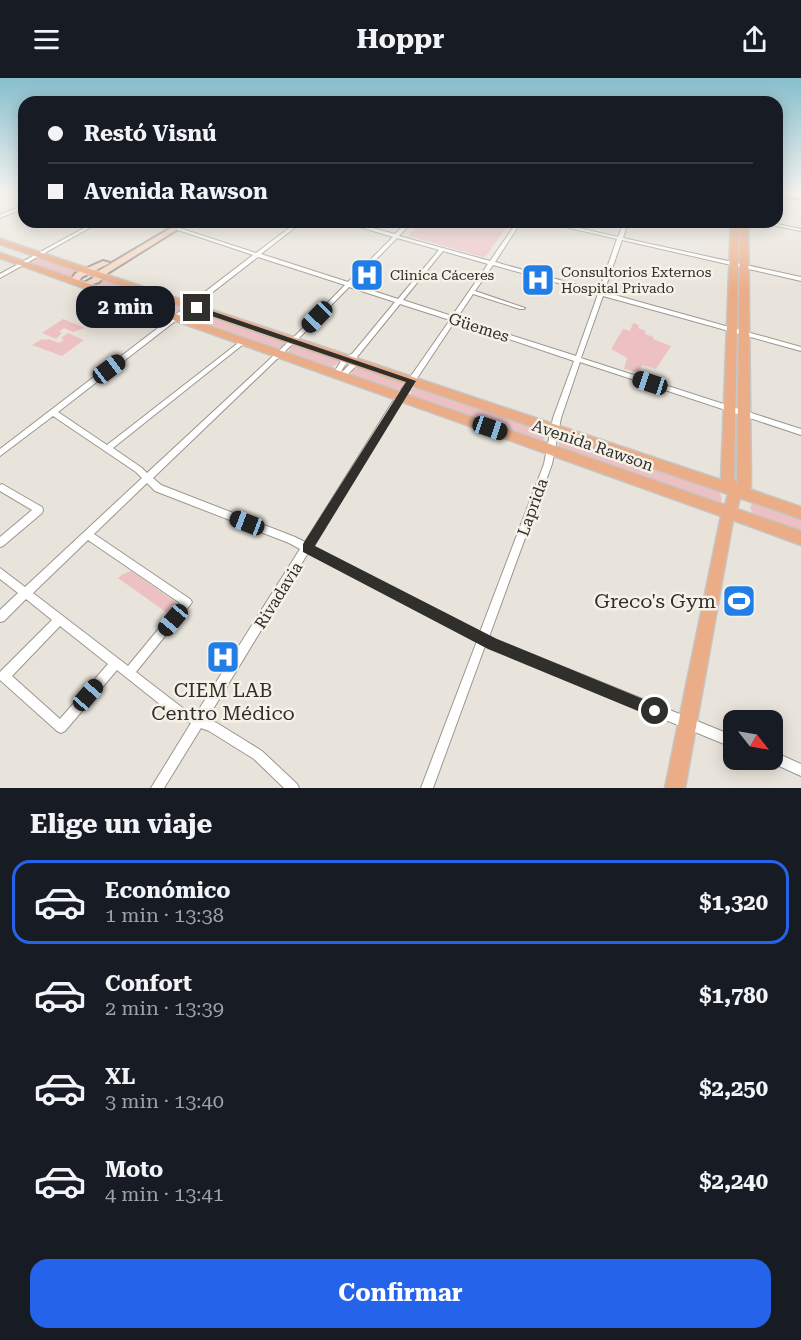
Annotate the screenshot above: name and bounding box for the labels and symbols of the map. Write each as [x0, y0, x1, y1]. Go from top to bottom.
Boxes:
hospital icon: Clinica Cáceres [349, 257, 385, 293]
hospital icon: Consultorios Externos Hospital Privado [520, 262, 556, 298]
place label: Consultorios Externos Hospital Privado [561, 264, 712, 296]
place label: Clinica Cáceres [390, 267, 495, 283]
callout: 2 min [77, 287, 176, 329]
route end [183, 294, 210, 321]
car [298, 298, 336, 336]
street label: Güemes [446, 309, 512, 346]
car [89, 351, 129, 387]
car [630, 369, 670, 397]
car [470, 414, 510, 442]
street label: Avenida Rawson [530, 416, 656, 475]
street label: Laprida [513, 476, 552, 539]
car [227, 508, 267, 538]
street label: Rivadavia [250, 558, 307, 632]
sports icon: Greco's Gym [721, 583, 757, 619]
place label: Greco's Gym [594, 589, 716, 613]
car [155, 600, 191, 640]
hospital icon: CIEM LAB Centro Médico [205, 639, 241, 675]
car [69, 676, 107, 714]
place label: CIEM LAB Centro Médico [151, 678, 295, 725]
route start [641, 697, 668, 724]
north arrow [723, 710, 783, 770]

